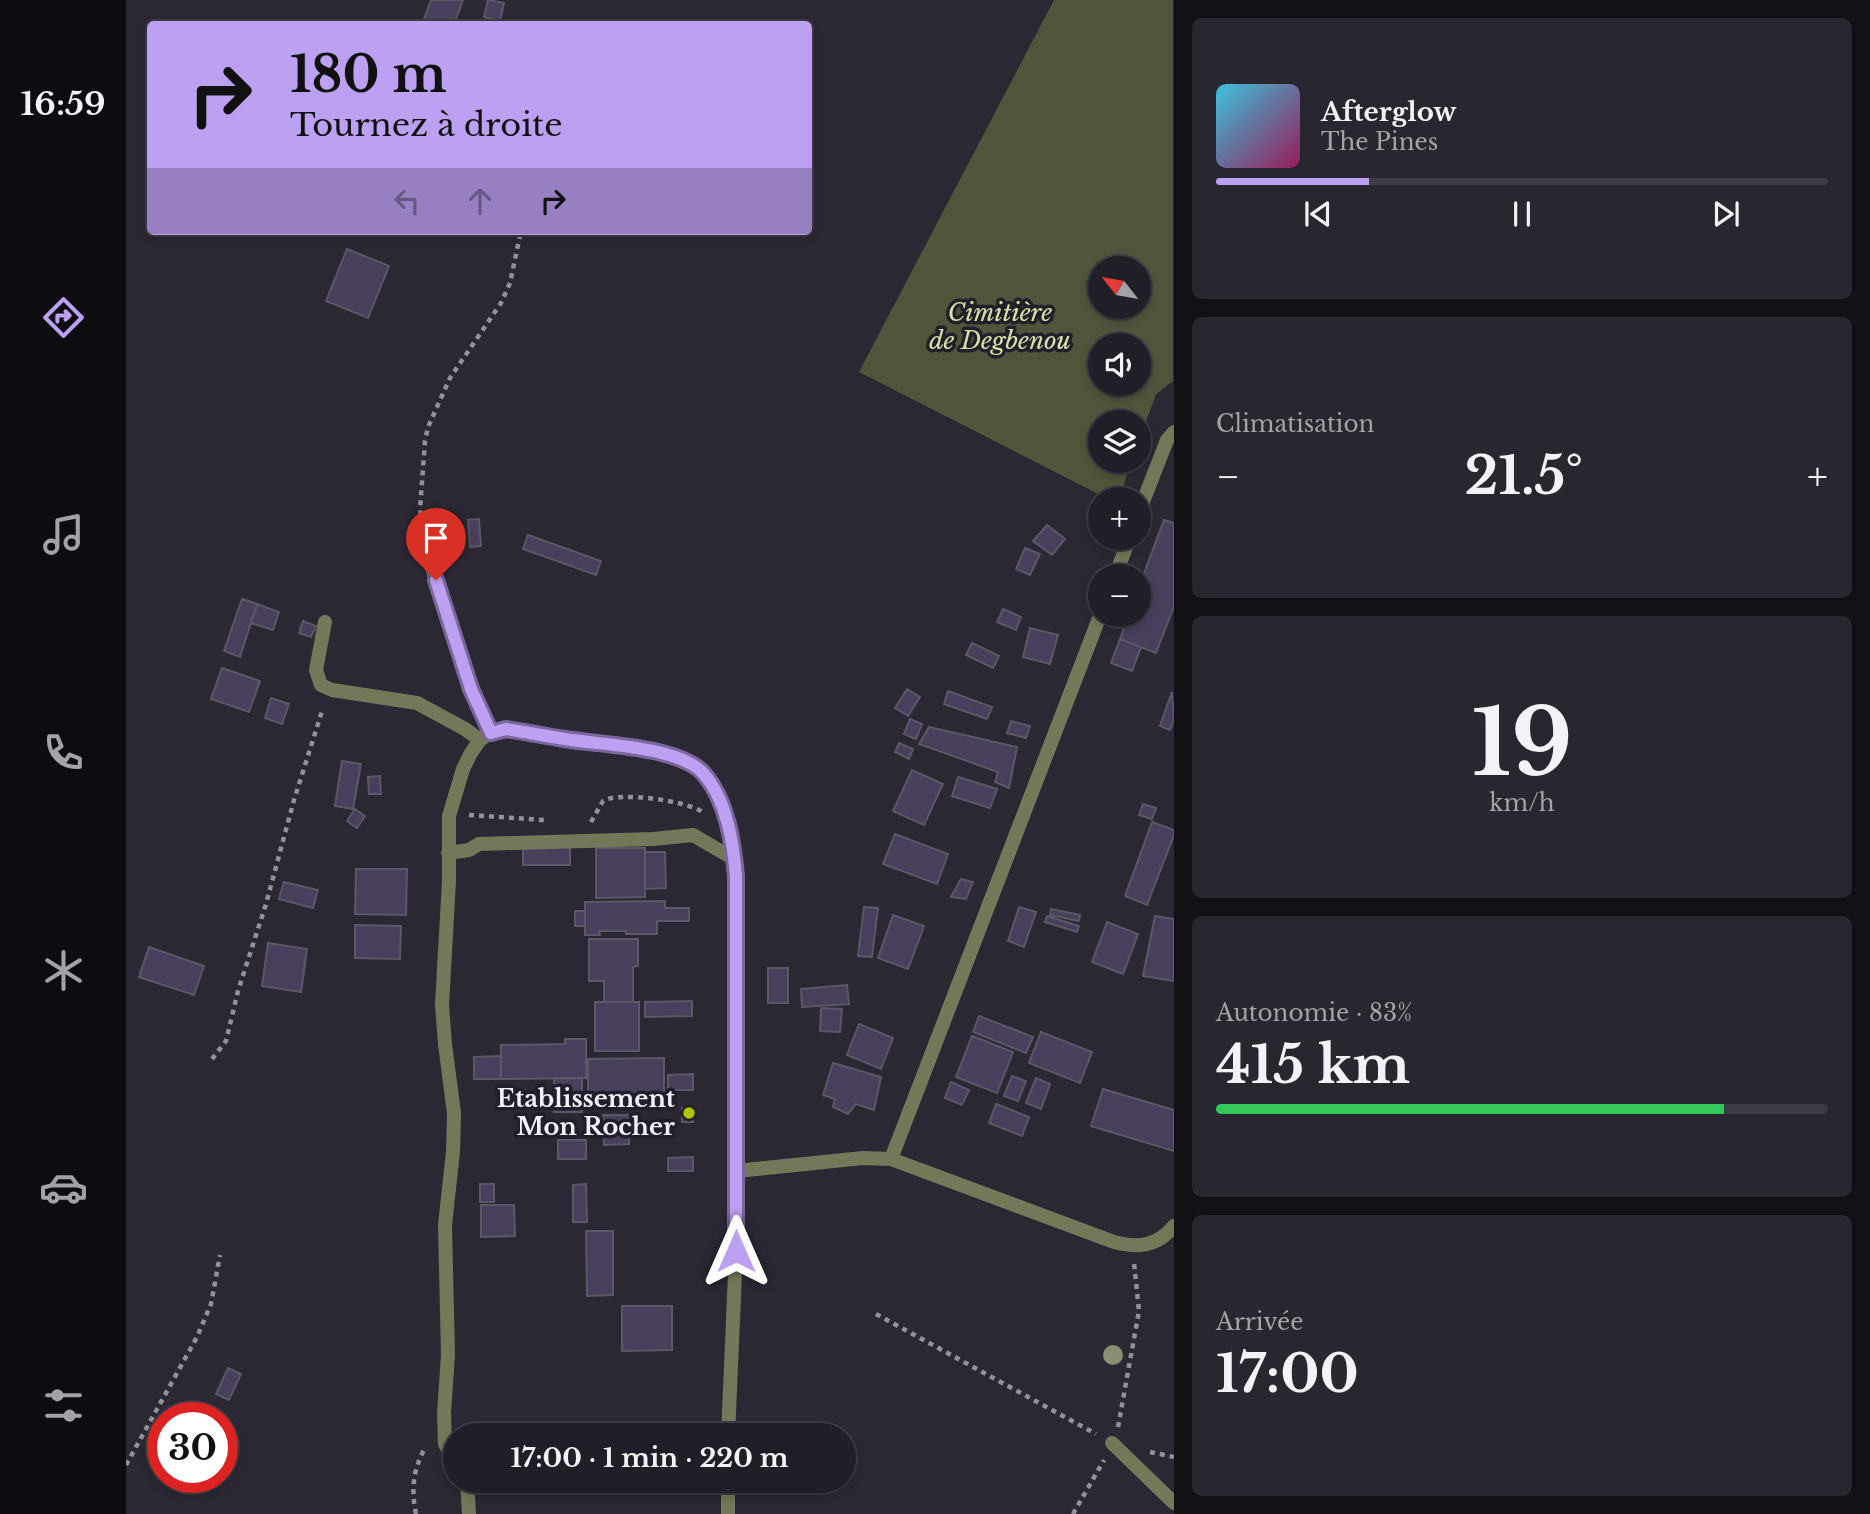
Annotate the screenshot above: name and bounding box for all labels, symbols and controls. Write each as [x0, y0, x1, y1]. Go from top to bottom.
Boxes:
text: 180 m [290, 44, 447, 105]
icon: right [175, 49, 266, 140]
text: 16:59 [20, 84, 106, 124]
text: Afterglow [1321, 96, 1457, 128]
text: Tournez à droite [290, 105, 563, 145]
text: The Pines [1321, 128, 1438, 156]
icon: left [388, 182, 426, 220]
icon: ahead [461, 182, 499, 220]
icon: right [534, 182, 572, 220]
icon: previous [1299, 195, 1337, 233]
icon: pause [1503, 195, 1541, 233]
icon: next [1707, 195, 1745, 233]
north arrow [1088, 256, 1152, 318]
map controls [1088, 256, 1151, 627]
icon: directions [39, 293, 88, 342]
park label: Cimitière de Degbenou [929, 298, 1071, 355]
button: sound [1088, 333, 1151, 396]
button: layers [1088, 410, 1151, 473]
text: Climatisation [1216, 410, 1374, 438]
text: 21.5° [1464, 444, 1583, 508]
text: − [1216, 453, 1240, 500]
text: + [1807, 453, 1828, 500]
button: + [1088, 487, 1151, 550]
pin [406, 508, 466, 580]
icon: music [39, 510, 88, 559]
icon: arrive [417, 519, 455, 557]
button: − [1088, 564, 1151, 627]
text: 19 [1471, 687, 1573, 800]
icon: phone [39, 728, 88, 777]
text: km/h [1489, 789, 1555, 817]
icon: climate [39, 946, 88, 995]
text: Autonomie · 83% [1216, 999, 1413, 1027]
text: 415 km [1216, 1033, 1410, 1097]
place label: Etablissement Mon Rocher [497, 1084, 676, 1141]
marker: Etablissement Mon Rocher [681, 1105, 697, 1121]
icon: car [39, 1163, 88, 1212]
position arrow [699, 1214, 773, 1288]
text: Arrivée [1216, 1308, 1303, 1336]
text: 17:00 [1216, 1342, 1359, 1406]
icon: filters [39, 1381, 88, 1430]
speed limit sign: 30 [147, 1402, 238, 1493]
text: 17:00 · 1 min · 220 m [510, 1442, 789, 1474]

